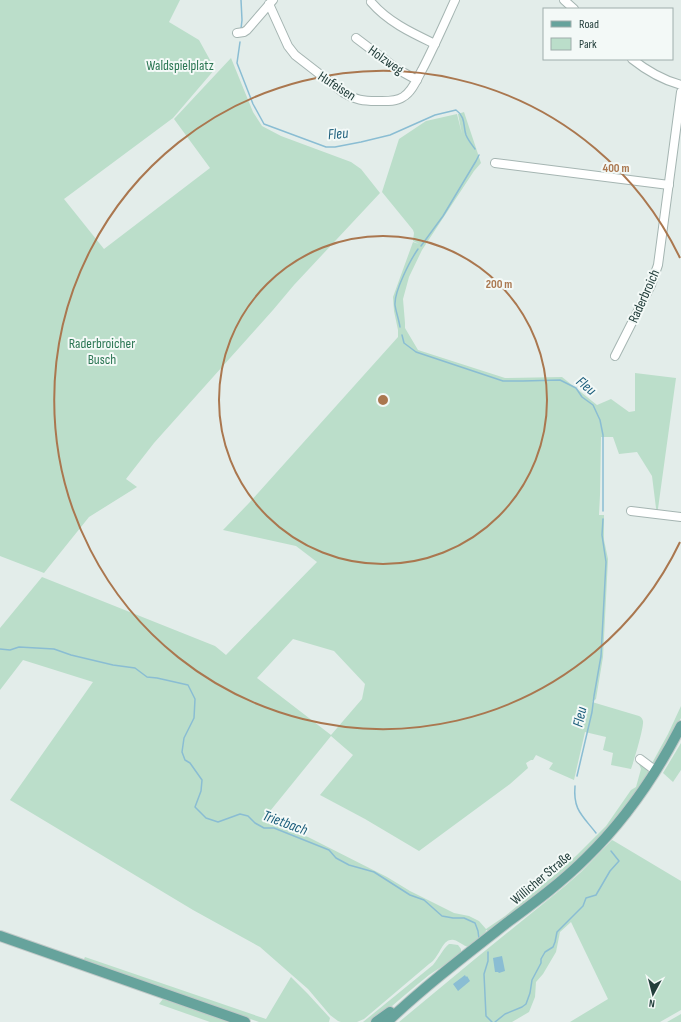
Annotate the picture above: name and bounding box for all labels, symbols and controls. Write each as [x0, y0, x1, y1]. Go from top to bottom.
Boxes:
legend [543, 8, 673, 60]
text: Road [579, 17, 599, 32]
text: Park [579, 37, 597, 52]
street label: Holzweg [365, 42, 407, 79]
park label: Waldspielplatz [146, 57, 214, 74]
street label: Hufeisen [315, 68, 359, 104]
water label: Fleu [327, 124, 350, 144]
text: 400 m [603, 161, 629, 176]
street label: Raderbroich [625, 267, 663, 325]
text: 200 m [486, 277, 512, 292]
park label: Raderbroicher Busch [69, 335, 135, 368]
water label: Fleu [572, 372, 601, 400]
centre of rings [376, 393, 390, 407]
water label: Fleu [569, 704, 592, 729]
water label: Trietbach [260, 806, 310, 840]
street label: Willicher Straße [507, 848, 575, 908]
north arrow [633, 974, 673, 1014]
text: N [648, 997, 656, 1010]

